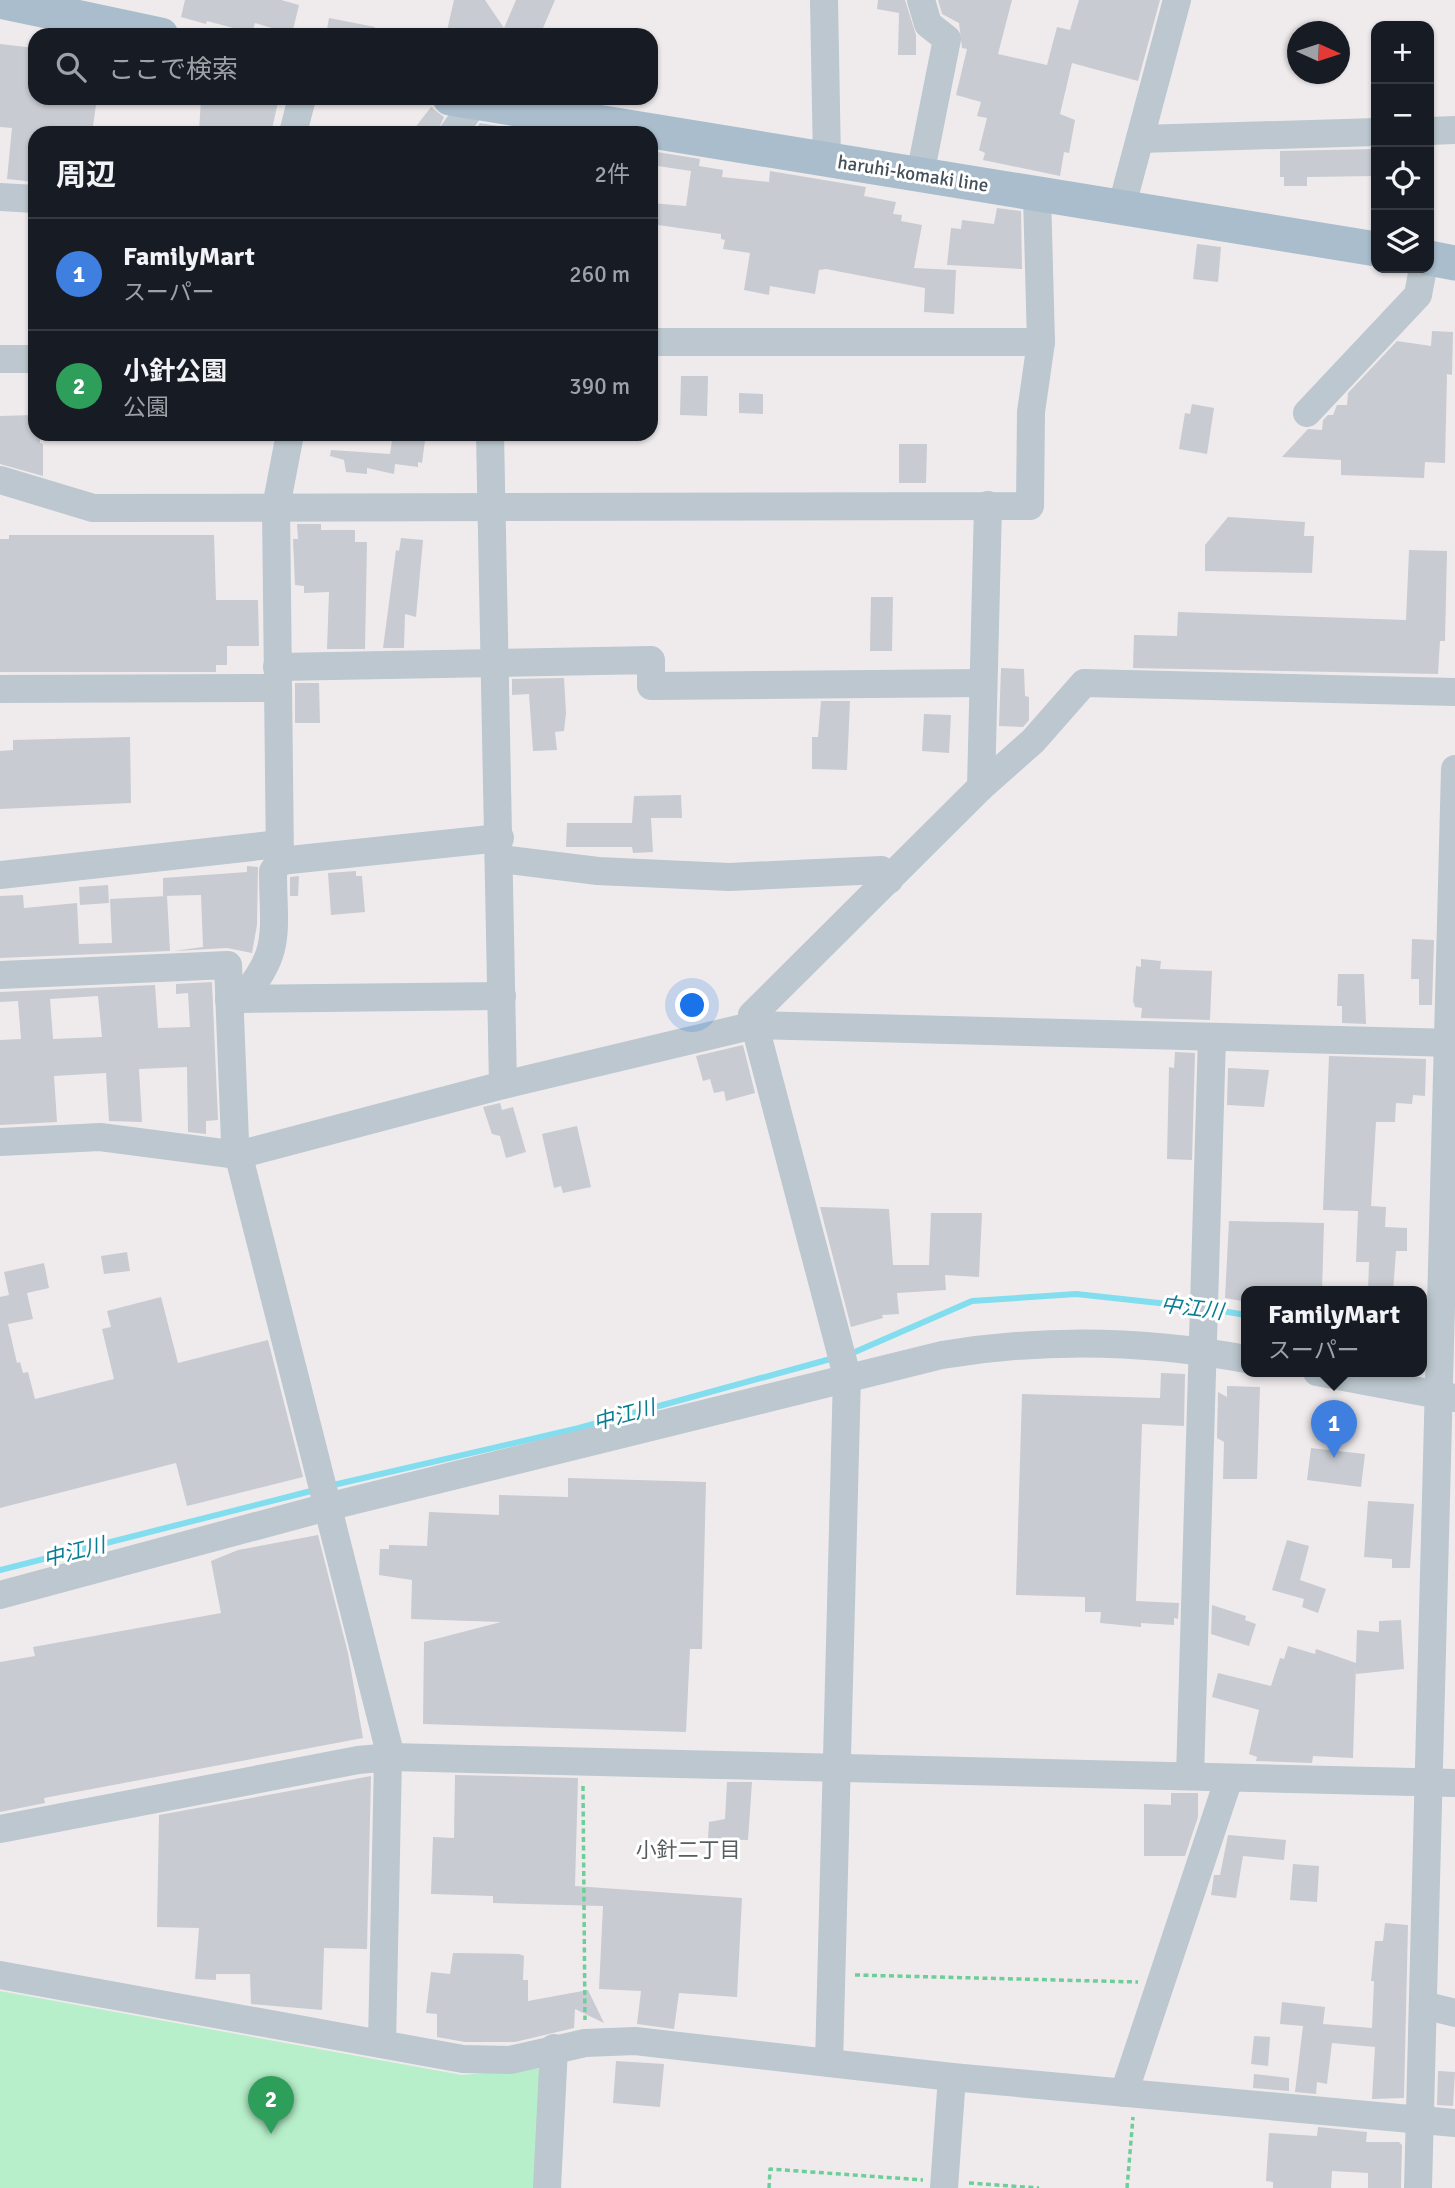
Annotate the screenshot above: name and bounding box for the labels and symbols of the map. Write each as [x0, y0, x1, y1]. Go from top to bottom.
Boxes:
north arrow [1287, 21, 1350, 84]
street label: haruhi-komaki line [836, 150, 990, 198]
your location [675, 988, 709, 1022]
water label: 中江川 [1159, 1291, 1227, 1325]
water label: 中江川 [590, 1394, 660, 1436]
pin: 1 [1311, 1400, 1357, 1458]
water label: 中江川 [40, 1531, 110, 1572]
district label: 小針二丁目 [636, 1837, 741, 1863]
pin: 2 [248, 2076, 294, 2134]

